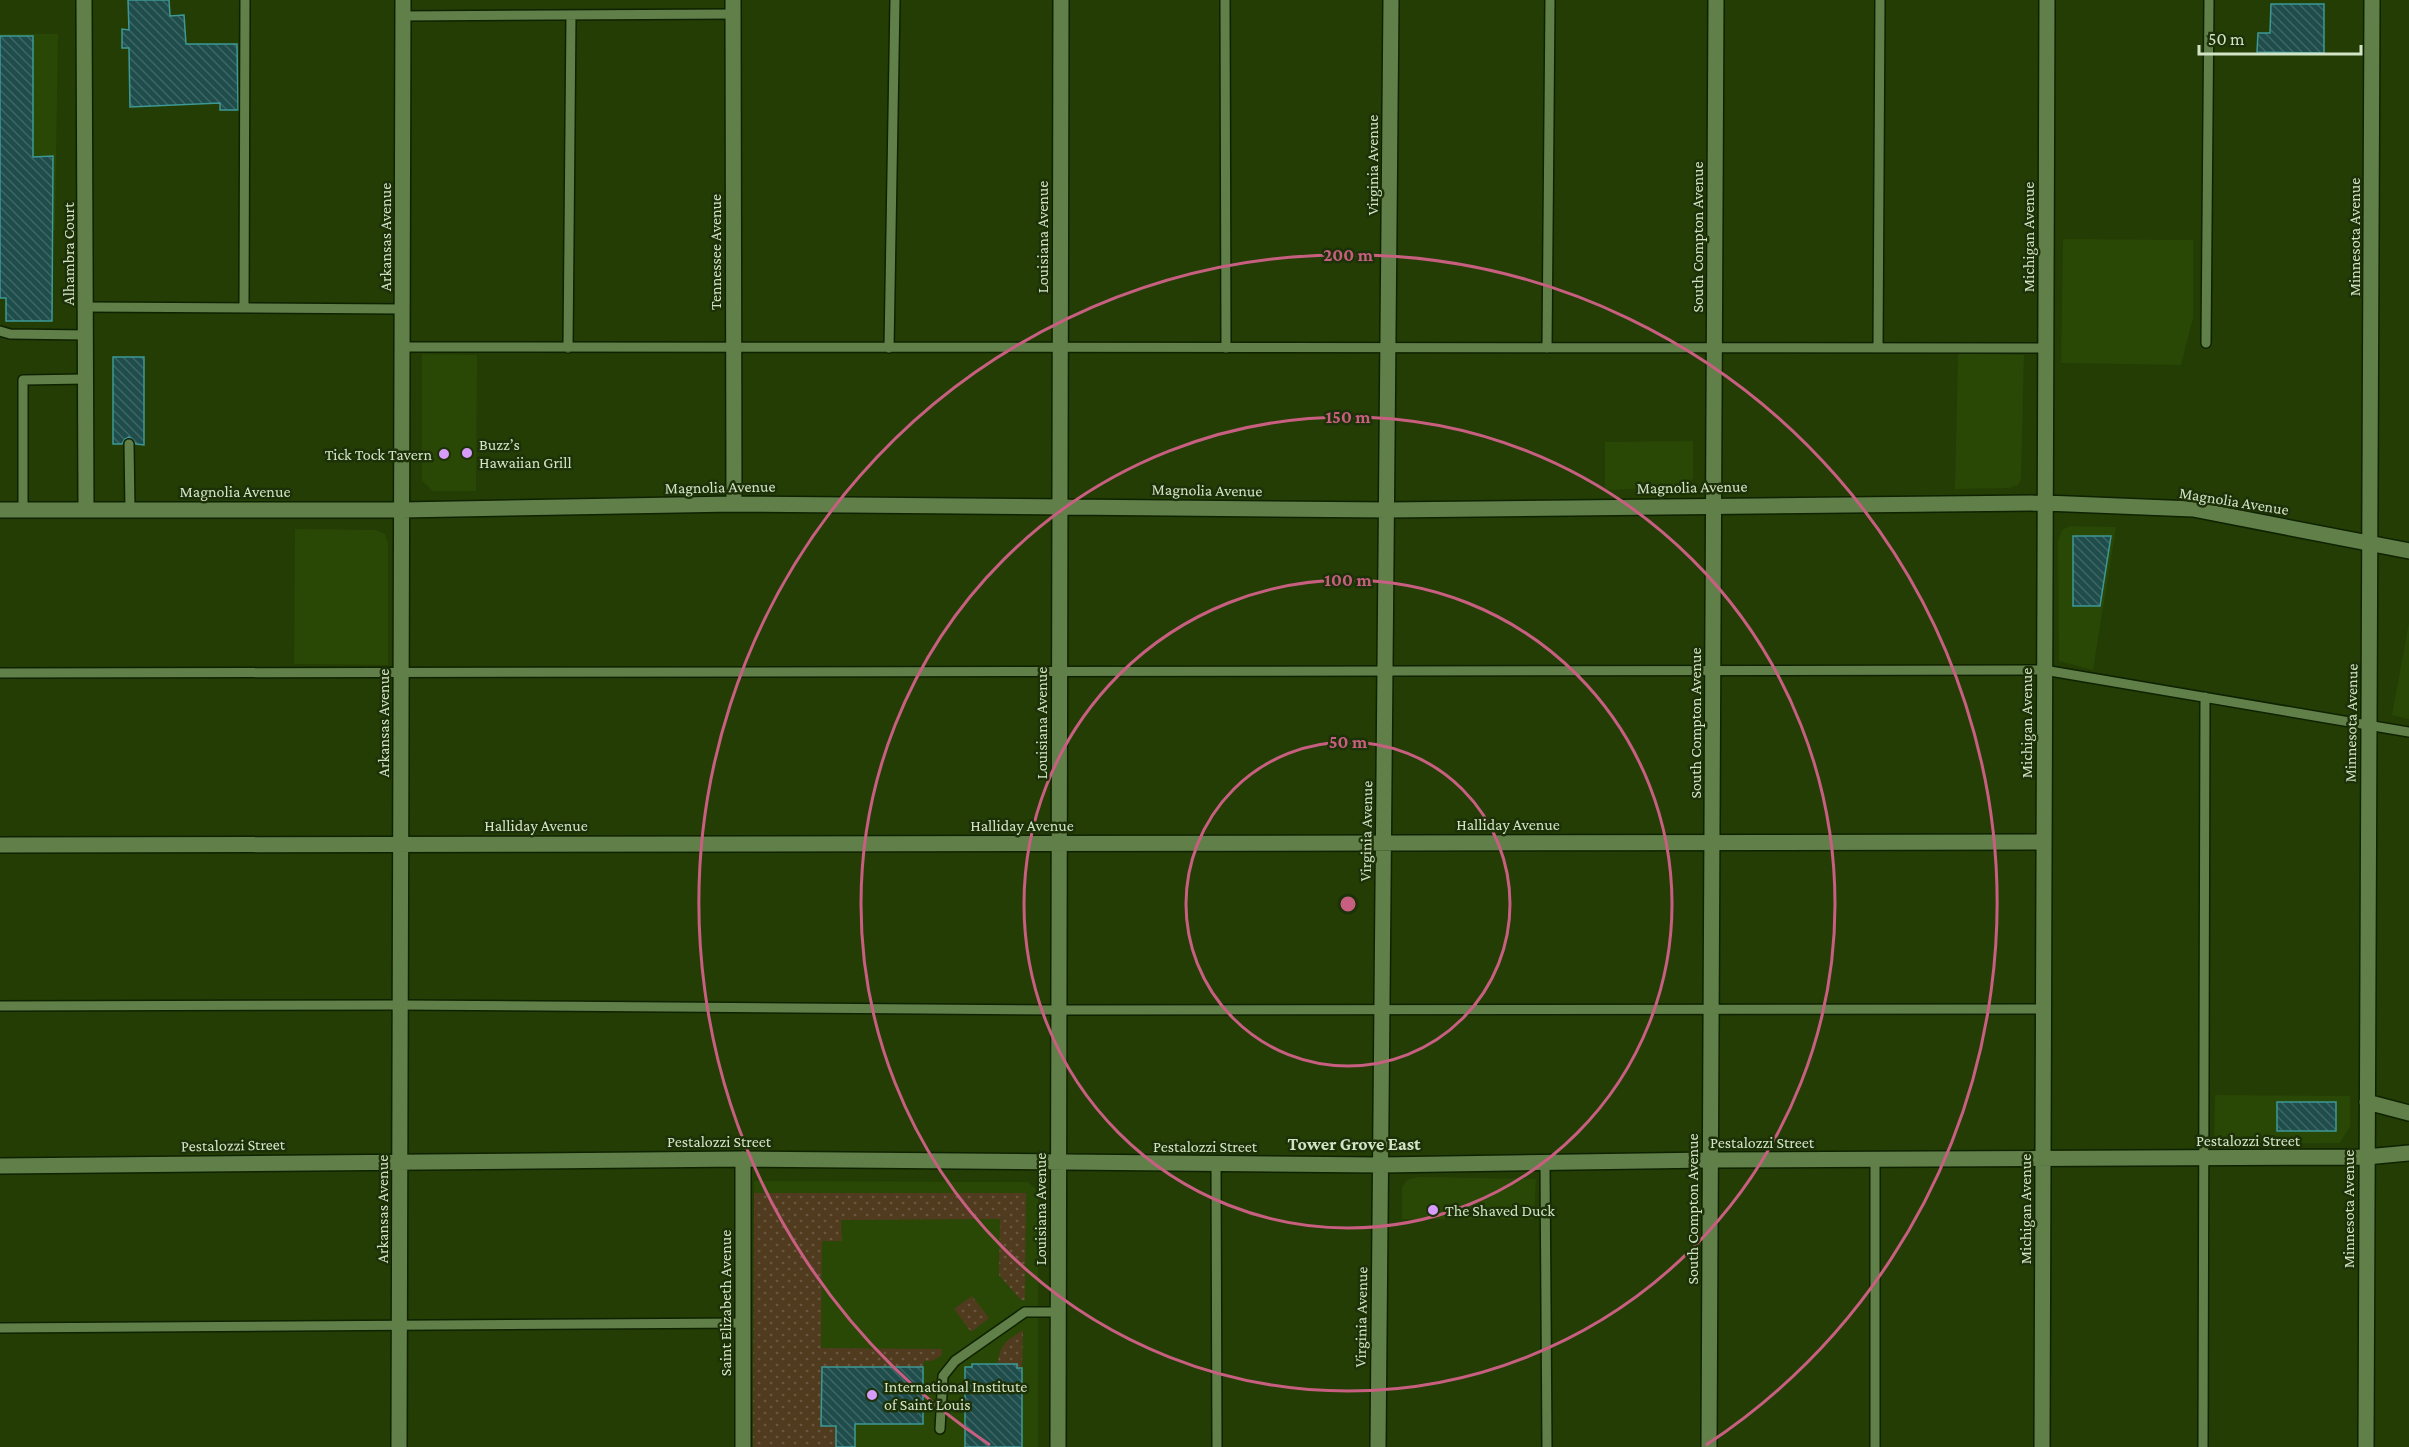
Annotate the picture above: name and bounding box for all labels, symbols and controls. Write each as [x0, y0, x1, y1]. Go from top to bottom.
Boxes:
scale bar [2199, 18, 2361, 56]
text: 50 m [2208, 29, 2245, 49]
street label: Virginia Avenue [1364, 115, 1382, 215]
street label: South Compton Avenue [1689, 161, 1707, 313]
street label: Minnesota Avenue [2346, 178, 2363, 296]
street label: Louisiana Avenue [1034, 181, 1051, 293]
street label: Michigan Avenue [2020, 182, 2038, 292]
street label: Arkansas Avenue [377, 183, 394, 291]
street label: Tennessee Avenue [707, 194, 724, 310]
street label: Alhambra Court [60, 202, 77, 305]
text: 200 m [1323, 245, 1374, 265]
text: 150 m [1325, 407, 1371, 427]
place label: Buzz’s Hawaiian Grill [479, 436, 572, 471]
place label: Tick Tock Tavern [325, 446, 432, 463]
marker: Buzz’s Hawaiian Grill [460, 446, 474, 460]
marker: Tick Tock Tavern [437, 447, 451, 461]
street label: Magnolia Avenue [664, 478, 776, 497]
street label: Magnolia Avenue [1636, 478, 1748, 497]
street label: Magnolia Avenue [1151, 481, 1263, 500]
street label: Magnolia Avenue [180, 483, 290, 501]
street label: Magnolia Avenue [2178, 484, 2290, 519]
text: 100 m [1324, 570, 1372, 590]
street label: South Compton Avenue [1687, 647, 1705, 799]
street label: Minnesota Avenue [2341, 664, 2361, 782]
street label: Louisiana Avenue [1033, 667, 1050, 779]
street label: Michigan Avenue [2018, 668, 2036, 778]
street label: Arkansas Avenue [375, 669, 392, 777]
text: 50 m [1329, 732, 1368, 752]
street label: Virginia Avenue [1357, 781, 1376, 882]
street label: Halliday Avenue [1456, 816, 1560, 834]
street label: Halliday Avenue [484, 817, 588, 835]
street label: Halliday Avenue [970, 817, 1074, 835]
centre of rings [1338, 894, 1358, 914]
street label: Pestalozzi Street [2196, 1132, 2301, 1149]
street label: Pestalozzi Street [667, 1133, 772, 1150]
street label: South Compton Avenue [1684, 1133, 1702, 1285]
district label: Tower Grove East [1287, 1134, 1421, 1154]
street label: Pestalozzi Street [1710, 1134, 1815, 1151]
street label: Pestalozzi Street [181, 1136, 286, 1154]
street label: Pestalozzi Street [1153, 1138, 1258, 1155]
street label: Minnesota Avenue [2340, 1150, 2357, 1268]
street label: Louisiana Avenue [1032, 1153, 1049, 1265]
street label: Michigan Avenue [2017, 1154, 2035, 1264]
street label: Arkansas Avenue [374, 1155, 391, 1263]
place label: The Shaved Duck [1445, 1202, 1555, 1219]
marker: The Shaved Duck [1426, 1203, 1440, 1217]
street label: Saint Elizabeth Avenue [717, 1230, 734, 1376]
street label: Virginia Avenue [1352, 1267, 1371, 1368]
place label: International Institute of Saint Louis [884, 1378, 1027, 1413]
marker: International Institute of Saint Louis [865, 1388, 879, 1402]

